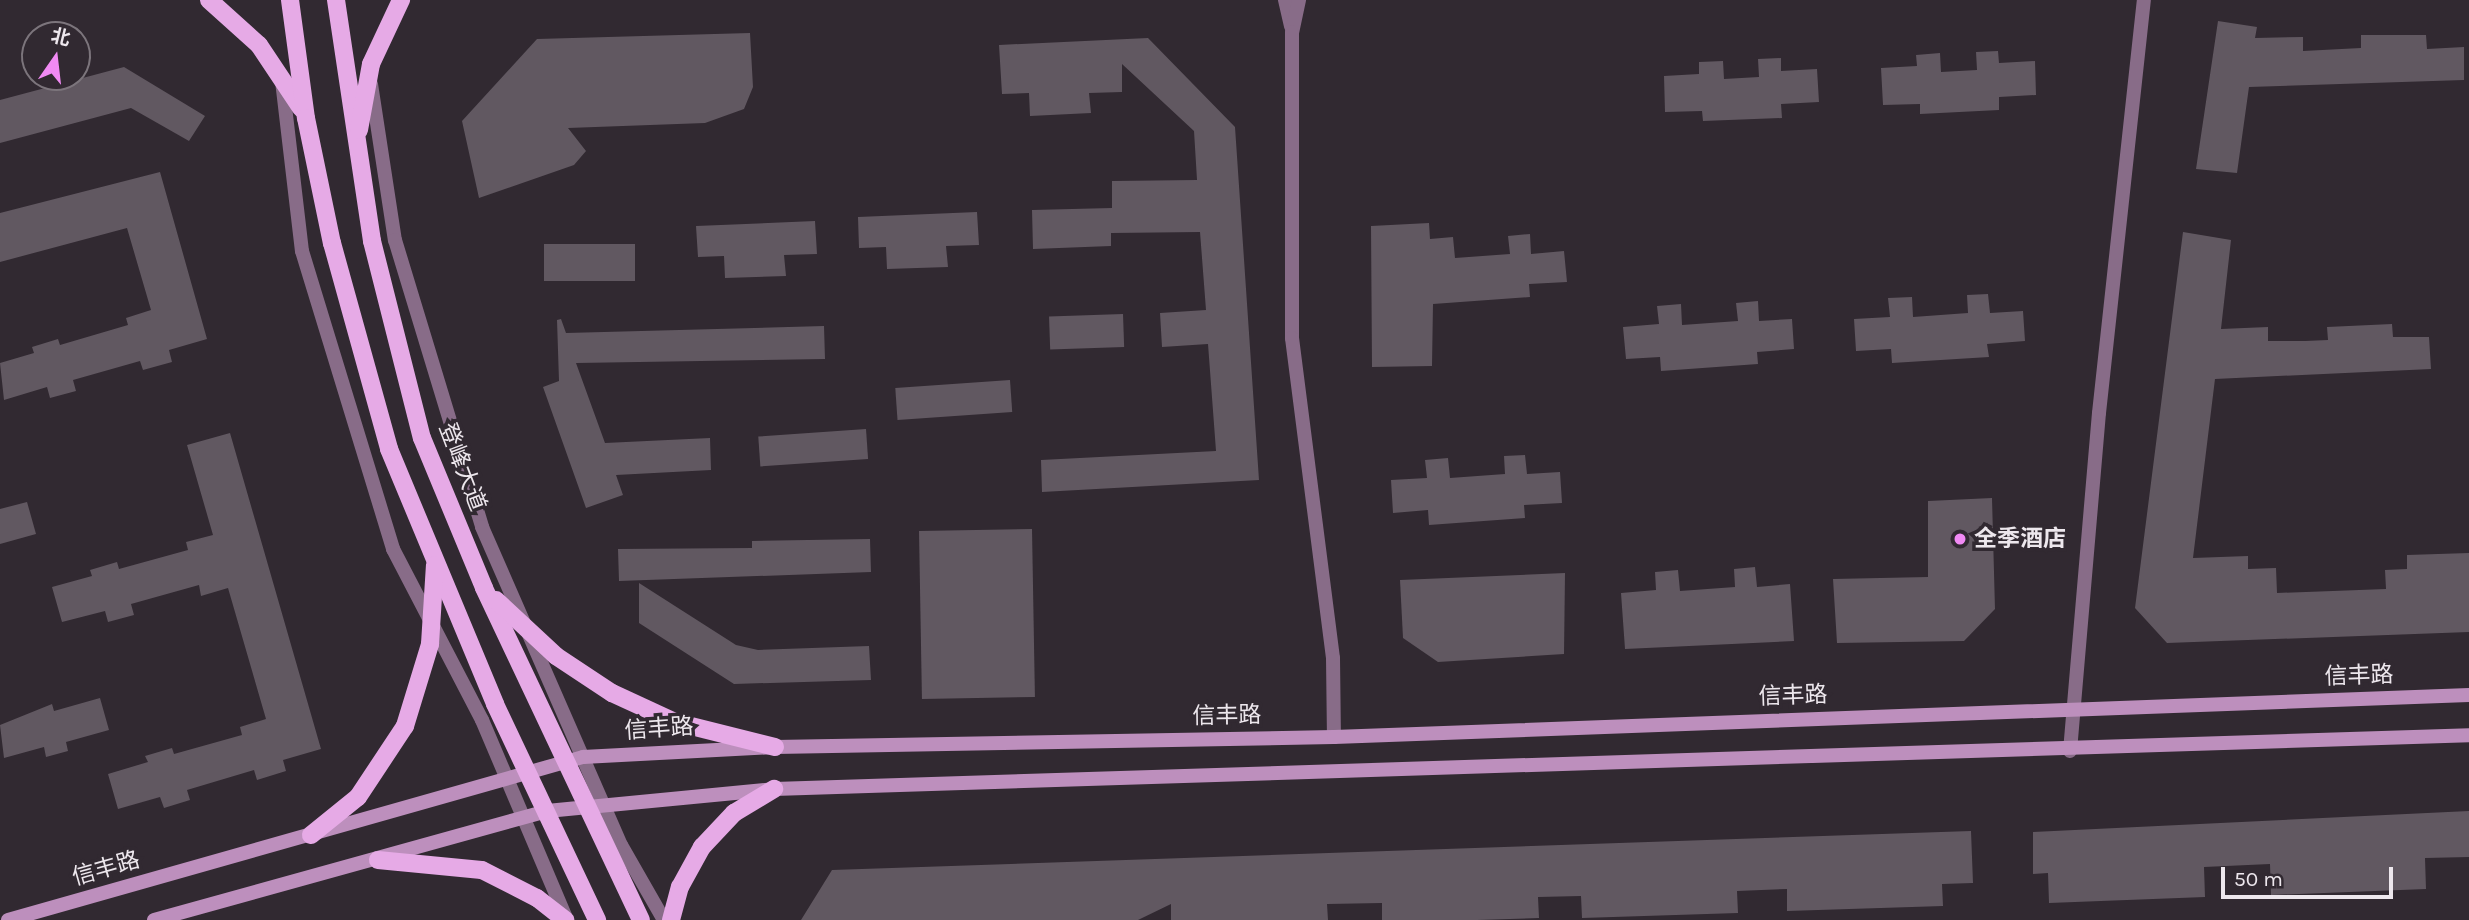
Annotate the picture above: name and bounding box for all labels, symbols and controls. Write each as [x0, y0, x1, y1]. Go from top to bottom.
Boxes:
north arrow [21, 21, 91, 91]
text: 北 [49, 25, 72, 51]
street label: 登峰大道 [433, 419, 491, 515]
place label: 全季酒店 [1974, 525, 2066, 553]
marker: 全季酒店 [1952, 531, 1968, 547]
street label: 信丰路 [2324, 661, 2394, 691]
street label: 信丰路 [1758, 681, 1828, 711]
street label: 信丰路 [1192, 702, 1262, 730]
street label: 信丰路 [624, 713, 694, 745]
street label: 信丰路 [69, 846, 143, 892]
scale bar [2224, 853, 2396, 897]
text: 50 m [2234, 867, 2283, 891]

